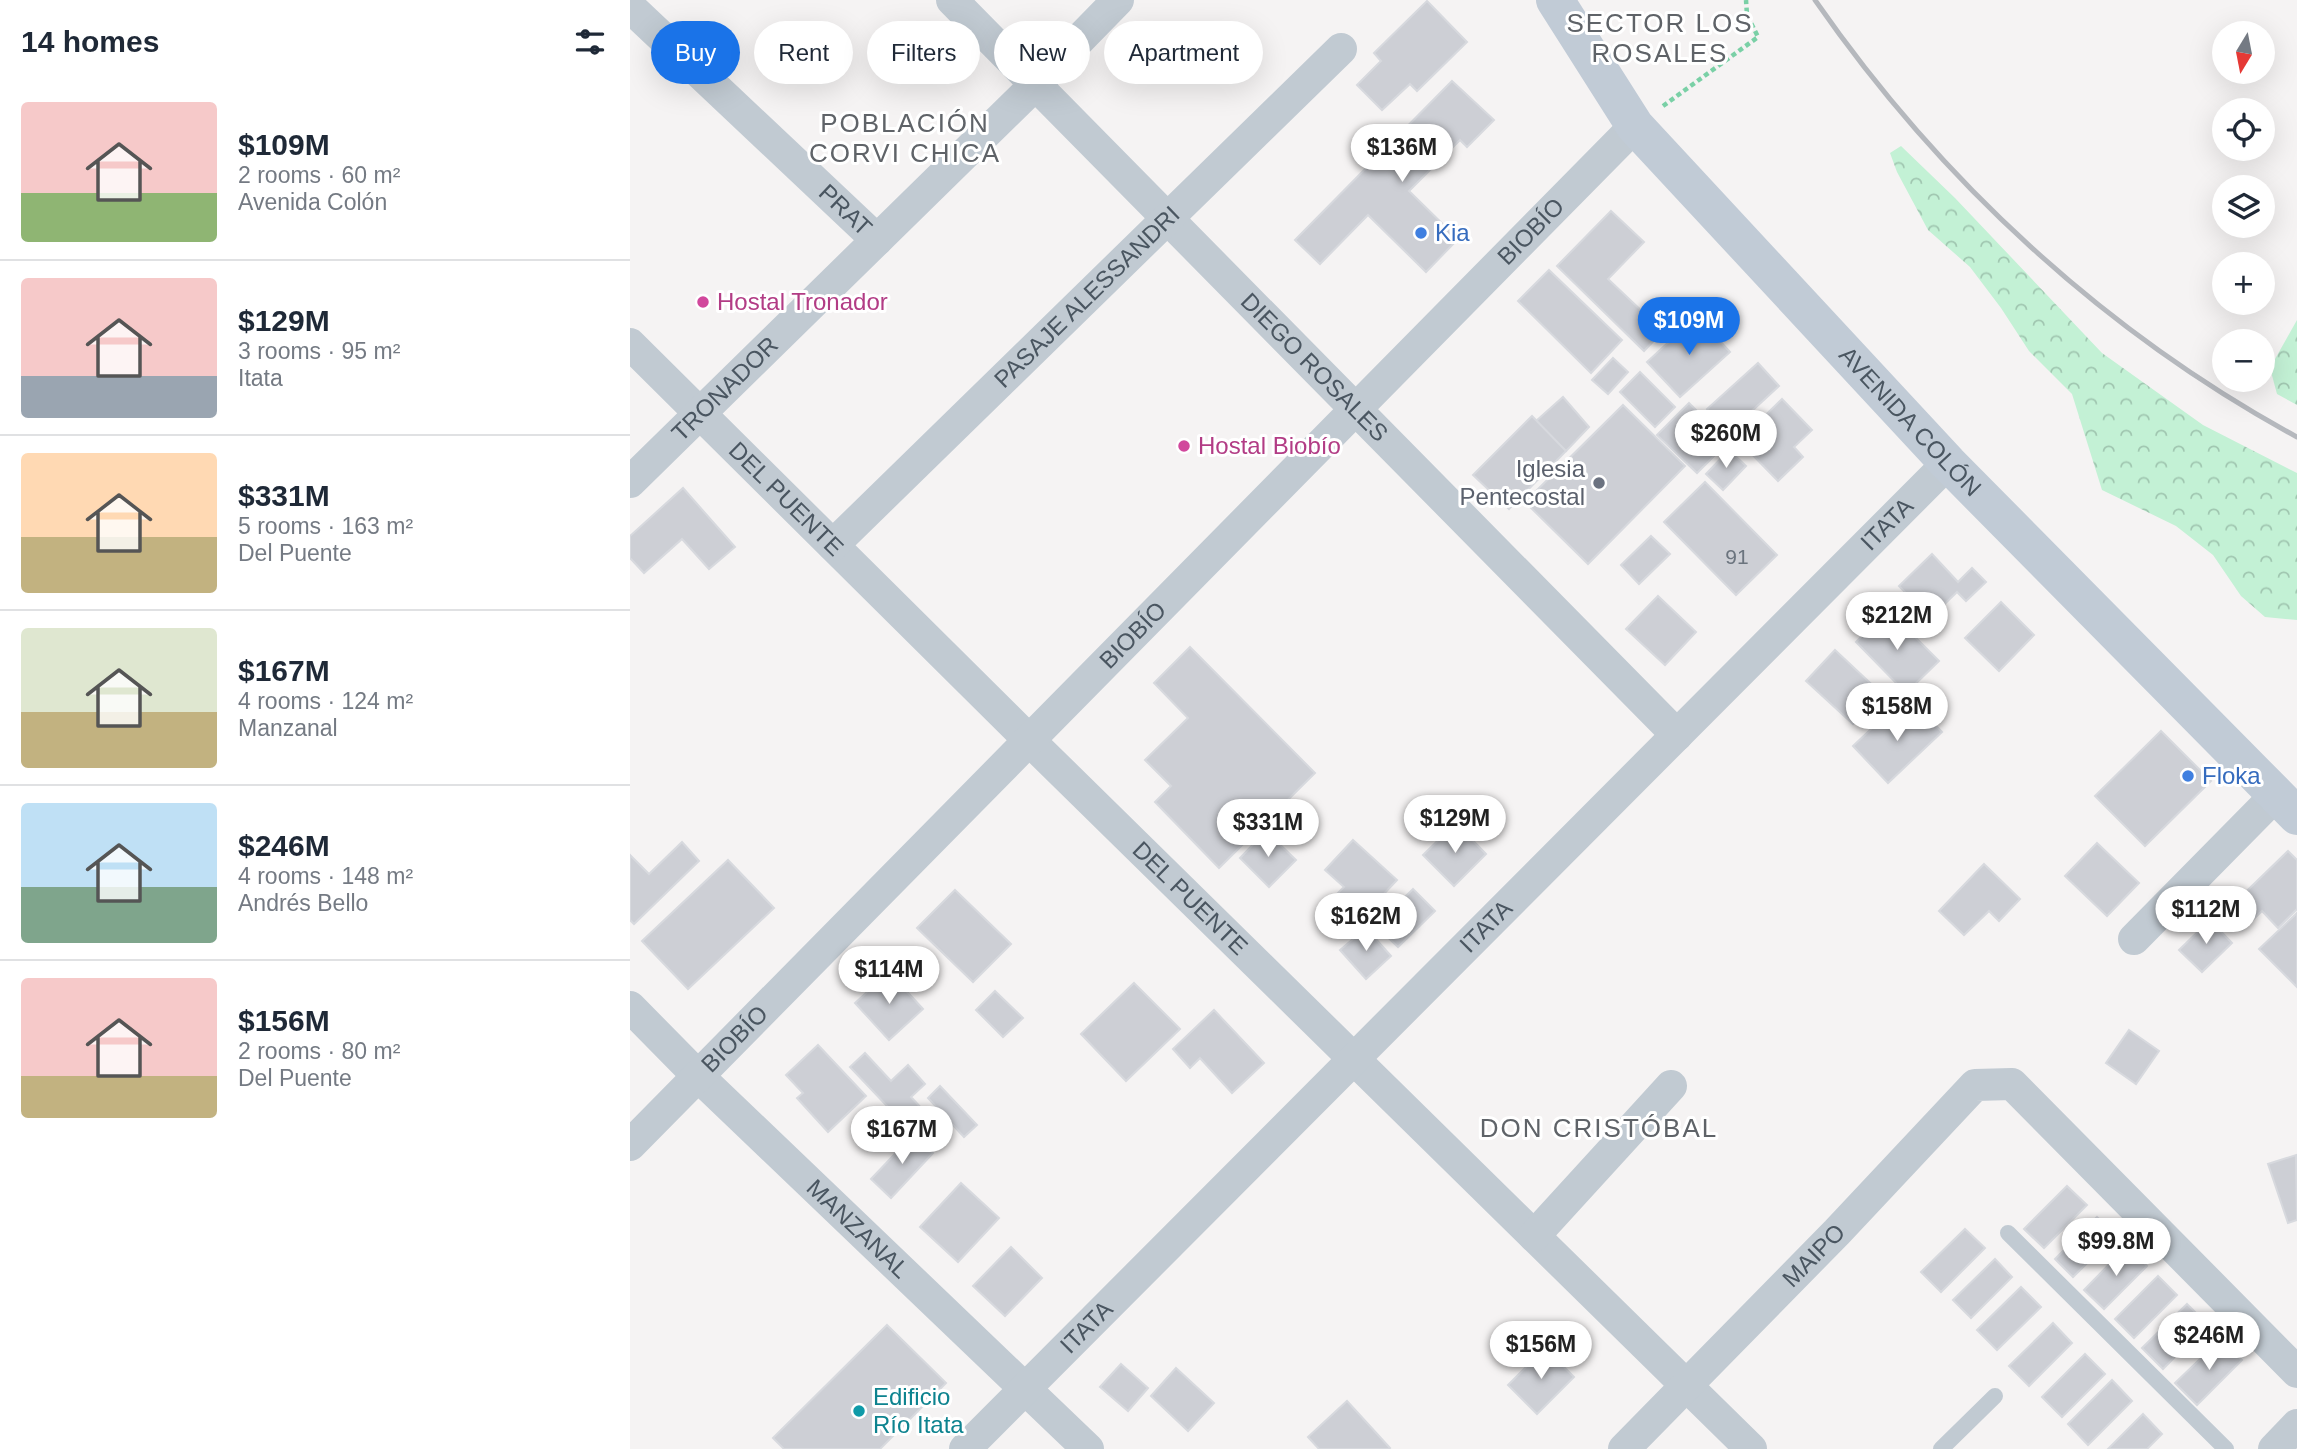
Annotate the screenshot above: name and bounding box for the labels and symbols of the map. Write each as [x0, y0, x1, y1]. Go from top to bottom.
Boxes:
district label: SECTOR LOS ROSALES [1566, 8, 1754, 68]
north arrow [2212, 21, 2275, 84]
district label: POBLACIÓN CORVI CHICA [809, 108, 1001, 168]
pin: $136M [1353, 124, 1451, 184]
street label: PRAT [814, 179, 878, 241]
street label: BIOBÍO [1492, 192, 1569, 270]
street label: PASAJE ALESSANDRI [989, 200, 1185, 393]
place label: Kia [1435, 219, 1470, 246]
marker: Kia [1413, 225, 1429, 241]
street label: DIEGO ROSALES [1236, 287, 1394, 447]
place label: Hostal Tronador [717, 288, 888, 315]
marker: Hostal Tronador [695, 294, 711, 310]
pin: $109M [1640, 298, 1738, 357]
street label: TRONADOR [666, 331, 783, 446]
street label: AVENIDA COLÓN [1834, 341, 1987, 501]
pin: $260M [1677, 410, 1775, 470]
place label: Hostal Biobío [1198, 432, 1341, 459]
street label: DEL PUENTE [724, 436, 849, 561]
marker: Hostal Biobío [1176, 438, 1192, 454]
place label: Iglesia Pentecostal [1460, 455, 1586, 510]
marker: Iglesia Pentecostal [1591, 475, 1607, 491]
street label: ITATA [1855, 492, 1918, 555]
house number: 91 [1725, 545, 1749, 568]
pin: $212M [1848, 592, 1946, 652]
street label: BIOBÍO [1094, 596, 1171, 674]
pin: $158M [1848, 684, 1946, 743]
place label: Floka [2202, 762, 2261, 789]
marker: Floka [2180, 768, 2196, 784]
pin: $129M [1406, 796, 1504, 855]
pin: $331M [1219, 800, 1317, 859]
street label: DEL PUENTE [1128, 836, 1253, 960]
pin: $112M [2157, 886, 2255, 946]
pin: $162M [1317, 894, 1415, 953]
street label: ITATA [1454, 894, 1517, 958]
pin: $114M [840, 946, 938, 1006]
street label: BIOBÍO [696, 1000, 773, 1077]
pin: $167M [853, 1106, 951, 1166]
district label: DON CRISTÓBAL [1480, 1113, 1718, 1143]
street label: MANZANAL [802, 1174, 915, 1283]
street label: MAIPO [1777, 1218, 1850, 1292]
pin: $99.8M [2059, 1218, 2173, 1278]
street label: ITATA [1054, 1295, 1118, 1359]
pin: $246M [2160, 1312, 2258, 1372]
pin: $156M [1492, 1322, 1590, 1381]
place label: Edificio Río Itata [873, 1383, 964, 1438]
marker: Edificio Río Itata [851, 1403, 867, 1419]

